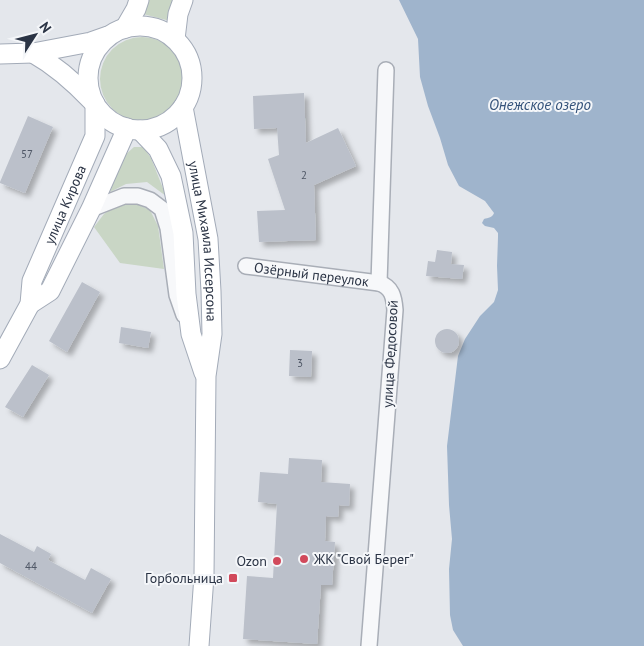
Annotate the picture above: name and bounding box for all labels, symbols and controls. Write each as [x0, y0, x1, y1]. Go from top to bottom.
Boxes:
north arrow [10, 10, 60, 60]
text: N [36, 18, 56, 36]
water label: Онежское озеро [489, 95, 591, 114]
house number: 57 [21, 147, 33, 161]
street label: улица Михаила Иссерсона [184, 159, 221, 322]
street label: улица Кирова [40, 162, 90, 247]
house number: 2 [301, 168, 307, 182]
street label: Озёрный переулок [253, 258, 370, 291]
street label: улица Федосовой [378, 300, 402, 408]
house number: 3 [297, 356, 303, 370]
place label: ЖК "Свой Берег" [313, 550, 414, 568]
place label: Ozon [237, 552, 267, 570]
marker: ЖК "Свой Берег" [298, 553, 310, 565]
marker: Ozon [271, 555, 283, 567]
house number: 44 [25, 559, 37, 573]
place label: Горбольница [145, 569, 223, 587]
marker: Горбольница [227, 572, 239, 584]

